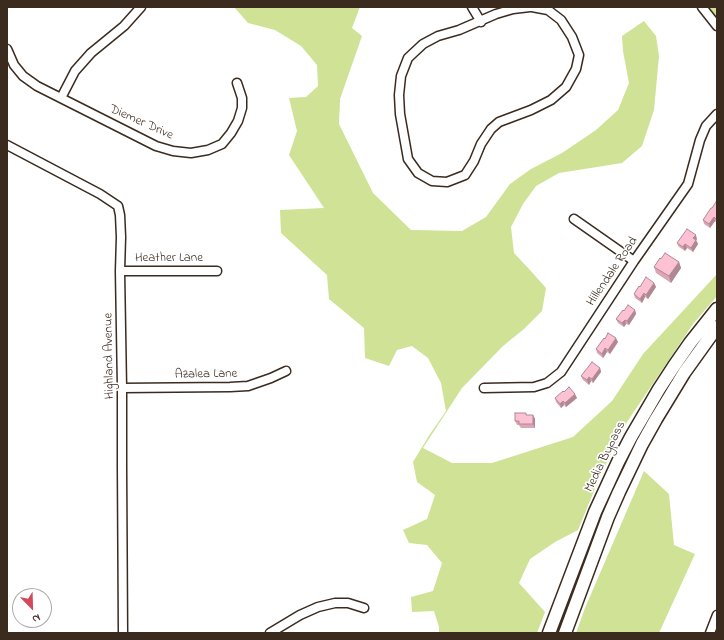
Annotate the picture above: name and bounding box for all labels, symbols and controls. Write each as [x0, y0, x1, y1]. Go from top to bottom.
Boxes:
street label: Diemer Drive [107, 102, 175, 144]
street label: Hillendale Road [584, 234, 642, 310]
street label: Heather Lane [135, 251, 203, 267]
street label: Highland Avenue [101, 313, 119, 399]
street label: Azalea Lane [174, 367, 238, 383]
street label: Media Bypass [582, 419, 630, 495]
north arrow [12, 588, 52, 628]
text: N [30, 609, 43, 627]

